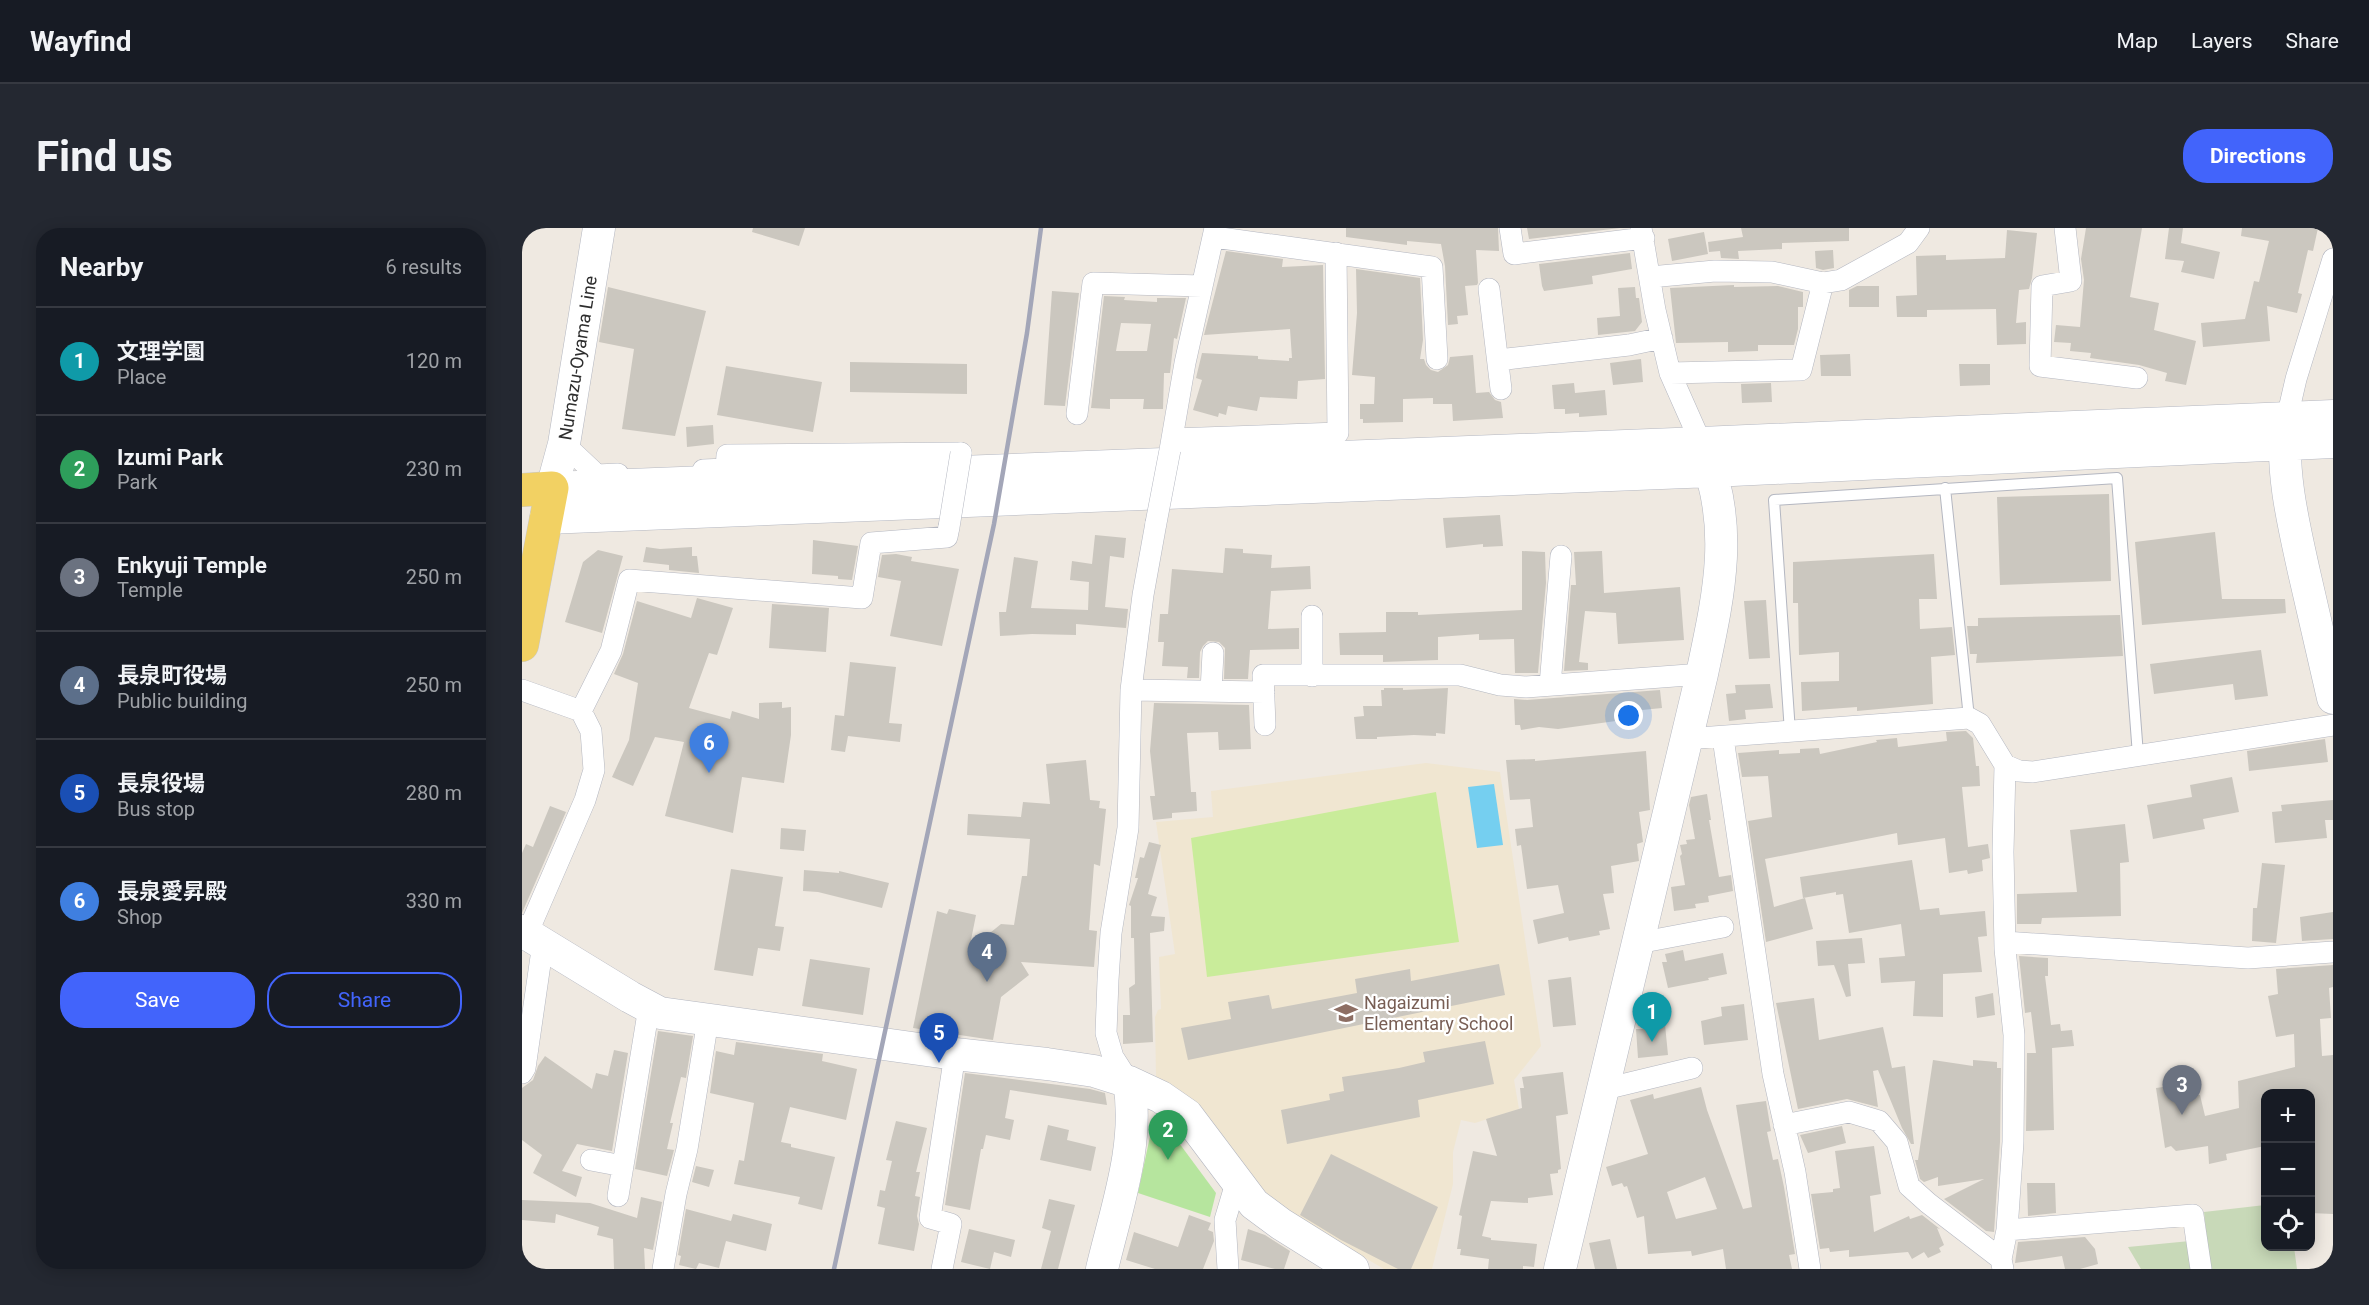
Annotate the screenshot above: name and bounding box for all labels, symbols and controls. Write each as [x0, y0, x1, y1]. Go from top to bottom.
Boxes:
text: Wayfind [30, 25, 131, 58]
text: Map [2116, 29, 2158, 53]
text: Layers [2191, 29, 2252, 53]
text: Share [2285, 29, 2339, 53]
button: Directions [2183, 129, 2333, 183]
text: Find us [36, 132, 173, 181]
text: Nearby [60, 252, 143, 282]
text: 6 results [386, 255, 462, 279]
street label: Numazu-Oyama Line [554, 274, 601, 442]
text: 文理学園 [117, 339, 205, 364]
text: 1 [74, 349, 85, 373]
text: 120 m [406, 349, 462, 373]
text: Place [117, 365, 166, 389]
text: Izumi Park [117, 445, 223, 470]
text: 2 [74, 457, 85, 481]
text: 230 m [406, 457, 462, 481]
text: Park [117, 470, 157, 494]
text: Enkyuji Temple [117, 553, 267, 578]
text: 3 [74, 565, 85, 589]
text: 250 m [406, 565, 462, 589]
text: Temple [117, 578, 183, 602]
text: 長泉町役場 [117, 663, 227, 688]
text: 4 [74, 673, 85, 697]
text: 250 m [406, 673, 462, 697]
text: Public building [117, 689, 247, 713]
your location [1614, 701, 1643, 730]
pin: 6 [690, 724, 729, 773]
text: 長泉役場 [117, 771, 205, 796]
text: 5 [74, 781, 85, 805]
text: 280 m [406, 781, 462, 805]
text: Bus stop [117, 797, 195, 821]
text: 長泉愛昇殿 [117, 879, 227, 904]
text: 6 [74, 889, 85, 913]
text: 330 m [406, 889, 462, 913]
text: Shop [117, 905, 163, 929]
pin: 4 [968, 932, 1006, 982]
button: Save [60, 972, 255, 1028]
button: Share [267, 972, 462, 1028]
place label: Nagaizumi Elementary School [1364, 992, 1513, 1034]
pin: 1 [1632, 992, 1672, 1042]
school or university icon: Nagaizumi Elementary School [1333, 1000, 1359, 1026]
pin: 5 [920, 1014, 958, 1063]
pin: 3 [2162, 1066, 2202, 1115]
map controls [2261, 1089, 2315, 1251]
button: + [2261, 1089, 2315, 1143]
pin: 2 [1148, 1110, 1188, 1160]
button: − [2261, 1143, 2315, 1197]
button: locate [2261, 1197, 2315, 1251]

